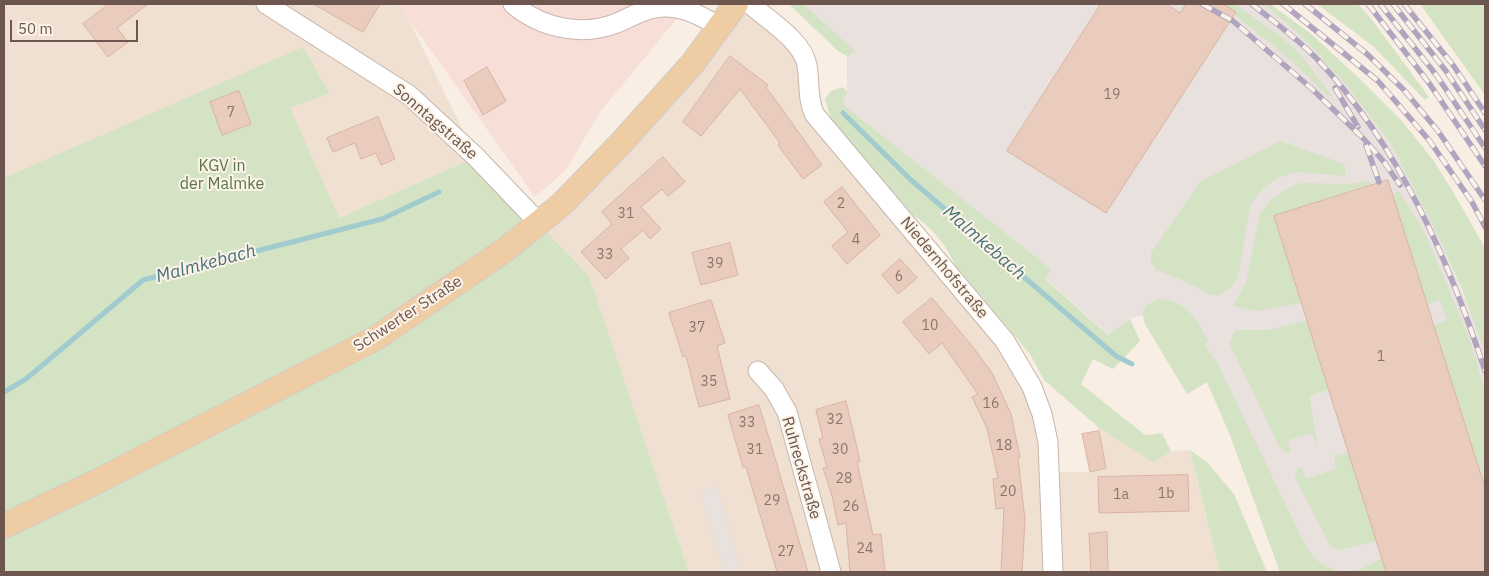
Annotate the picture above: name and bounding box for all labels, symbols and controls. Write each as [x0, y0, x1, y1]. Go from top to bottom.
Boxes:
scale bar [12, 10, 140, 42]
text: 50 m [18, 19, 53, 38]
street label: Sonntagstraße [389, 80, 481, 164]
house number: 19 [1104, 87, 1120, 103]
house number: 7 [227, 105, 235, 121]
park label: KGV in der Malmke [180, 156, 264, 194]
house number: 2 [837, 196, 845, 212]
water label: Malmkebach [938, 201, 1030, 285]
house number: 31 [618, 206, 634, 222]
street label: Niedernhofstraße [896, 213, 992, 323]
house number: 4 [852, 232, 860, 248]
water label: Malmkebach [154, 240, 258, 288]
house number: 33 [597, 247, 613, 263]
house number: 39 [707, 256, 723, 272]
house number: 6 [895, 269, 903, 285]
street label: Schwerter Straße [350, 272, 466, 356]
house number: 10 [922, 318, 938, 334]
house number: 37 [689, 320, 705, 336]
house number: 1 [1377, 349, 1385, 365]
house number: 35 [701, 374, 717, 390]
house number: 16 [983, 396, 999, 412]
house number: 32 [827, 412, 843, 428]
street label: Ruhreckstraße [777, 414, 825, 522]
house number: 33 [739, 415, 755, 431]
house number: 18 [996, 438, 1012, 454]
house number: 31 [747, 442, 763, 458]
house number: 30 [832, 442, 848, 458]
house number: 28 [836, 471, 852, 487]
house number: 20 [1000, 484, 1016, 500]
house number: 1b [1158, 486, 1174, 502]
house number: 1a [1113, 487, 1129, 503]
house number: 29 [764, 493, 780, 509]
house number: 26 [843, 499, 859, 515]
house number: 24 [857, 541, 873, 557]
house number: 27 [778, 544, 794, 560]

